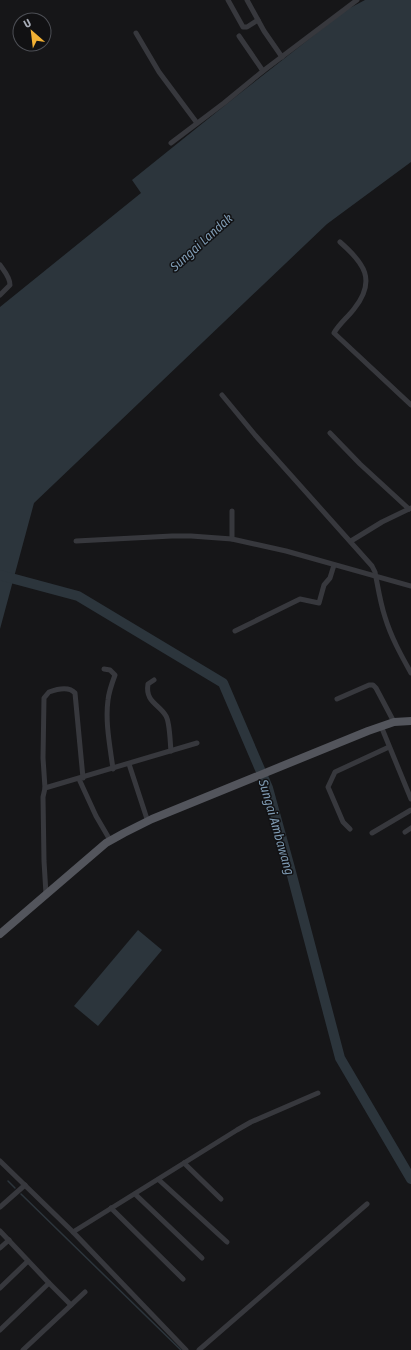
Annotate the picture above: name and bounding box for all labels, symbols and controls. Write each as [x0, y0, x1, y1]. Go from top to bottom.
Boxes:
north arrow [12, 12, 52, 52]
text: U [22, 16, 33, 31]
water label: Sungai Landak [166, 210, 236, 275]
water label: Sungai Ambawang [255, 777, 297, 877]

